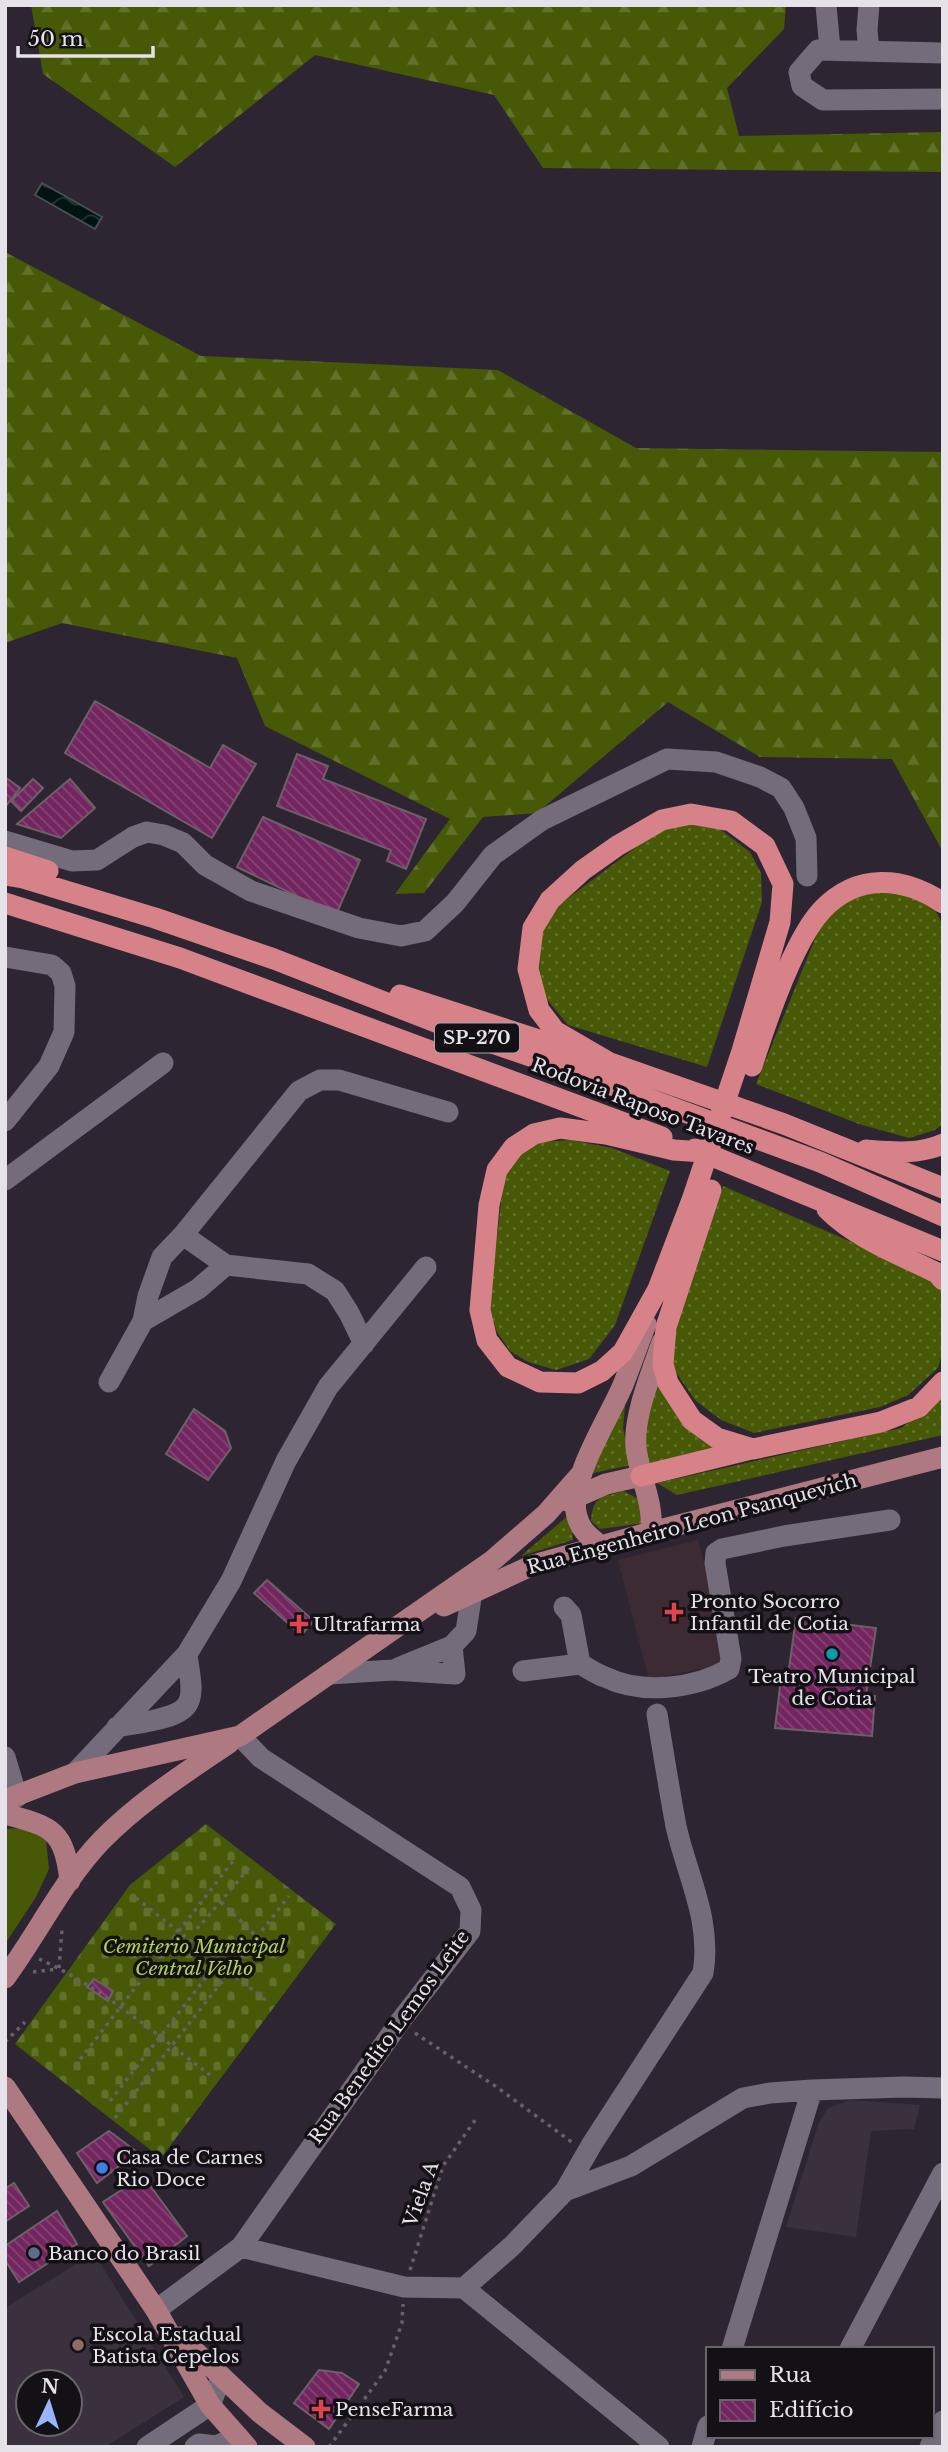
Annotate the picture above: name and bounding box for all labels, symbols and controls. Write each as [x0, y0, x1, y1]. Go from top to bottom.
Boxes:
scale bar [18, 14, 152, 58]
text: 50 m [28, 26, 84, 52]
road number: SP-270 [435, 1023, 519, 1052]
street label: Rodovia Raposo Tavares [529, 1053, 757, 1159]
street label: Rua Engenheiro Leon Psanquevich [525, 1469, 859, 1579]
place label: Pronto Socorro Infantil de Cotia [690, 1590, 849, 1635]
marker: Pronto Socorro Infantil de Cotia [664, 1602, 684, 1622]
place label: Ultrafarma [313, 1613, 421, 1636]
marker: Ultrafarma [291, 1616, 307, 1632]
marker: Teatro Municipal de Cotia [824, 1646, 840, 1662]
place label: Teatro Municipal de Cotia [748, 1665, 916, 1710]
street label: Rua Benedito Lemos Leite [304, 1926, 474, 2148]
park label: Cemiterio Municipal Central Velho [103, 1935, 285, 1980]
place label: Casa de Carnes Rio Doce [116, 2146, 263, 2191]
street label: Viela A [398, 2158, 444, 2231]
marker: Casa de Carnes Rio Doce [94, 2160, 110, 2176]
place label: Banco do Brasil [48, 2242, 200, 2265]
marker: Banco do Brasil [26, 2245, 42, 2261]
place label: Escola Estadual Batista Cepelos [92, 2323, 241, 2368]
marker: Escola Estadual Batista Cepelos [70, 2337, 86, 2353]
legend [706, 2347, 934, 2438]
text: Rua [769, 2362, 812, 2388]
north arrow [14, 2368, 84, 2438]
text: N [40, 2374, 60, 2399]
text: Edifício [769, 2397, 854, 2423]
place label: PenseFarma [335, 2398, 454, 2421]
marker: PenseFarma [313, 2401, 329, 2417]

